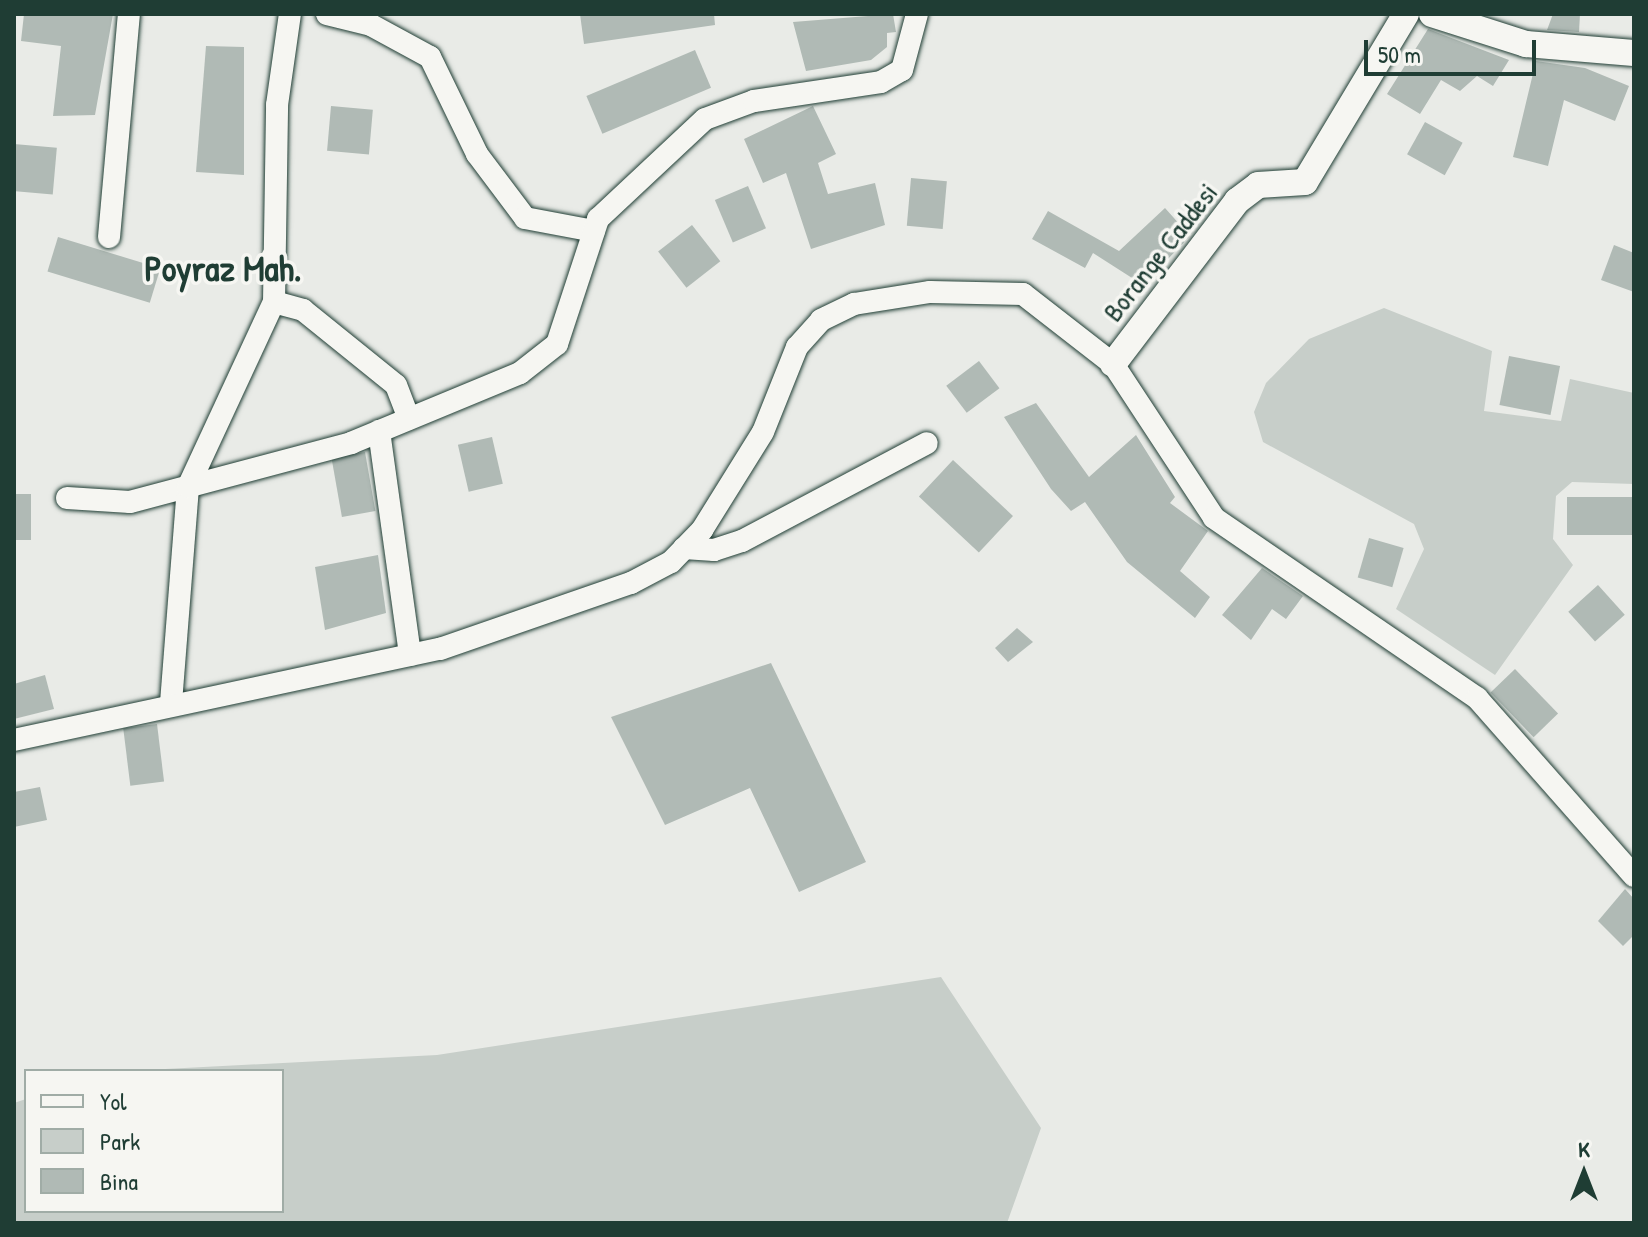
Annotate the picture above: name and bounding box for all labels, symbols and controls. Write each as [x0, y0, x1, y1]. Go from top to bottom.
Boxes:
scale bar [1368, 24, 1540, 74]
text: 50 m [1378, 38, 1421, 70]
street label: Borange Caddesi [1096, 176, 1224, 328]
district label: Poyraz Mah. [144, 246, 302, 290]
legend [24, 1069, 284, 1213]
text: Yol [100, 1085, 127, 1117]
text: Park [100, 1125, 140, 1157]
north arrow [1544, 1133, 1624, 1213]
text: K [1578, 1134, 1590, 1164]
text: Bina [100, 1165, 138, 1197]

